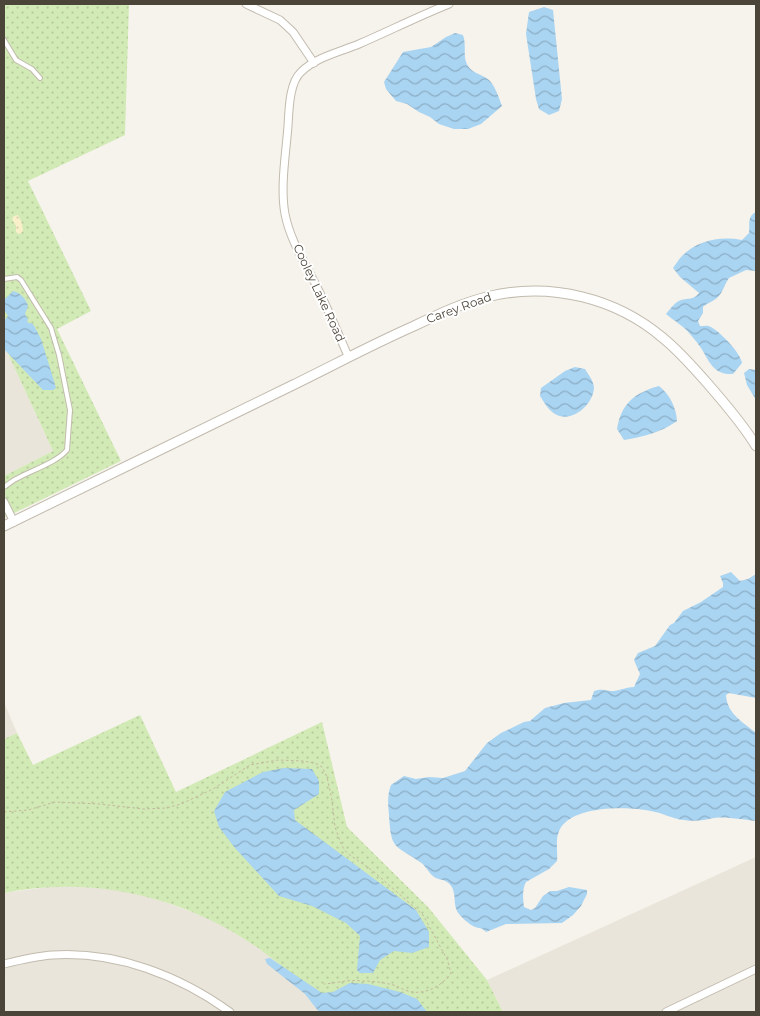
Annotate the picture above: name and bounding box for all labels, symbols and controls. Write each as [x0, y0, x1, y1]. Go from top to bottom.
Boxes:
street label: Cooley Lake Road [290, 242, 349, 344]
street label: Carey Road [424, 289, 494, 326]

